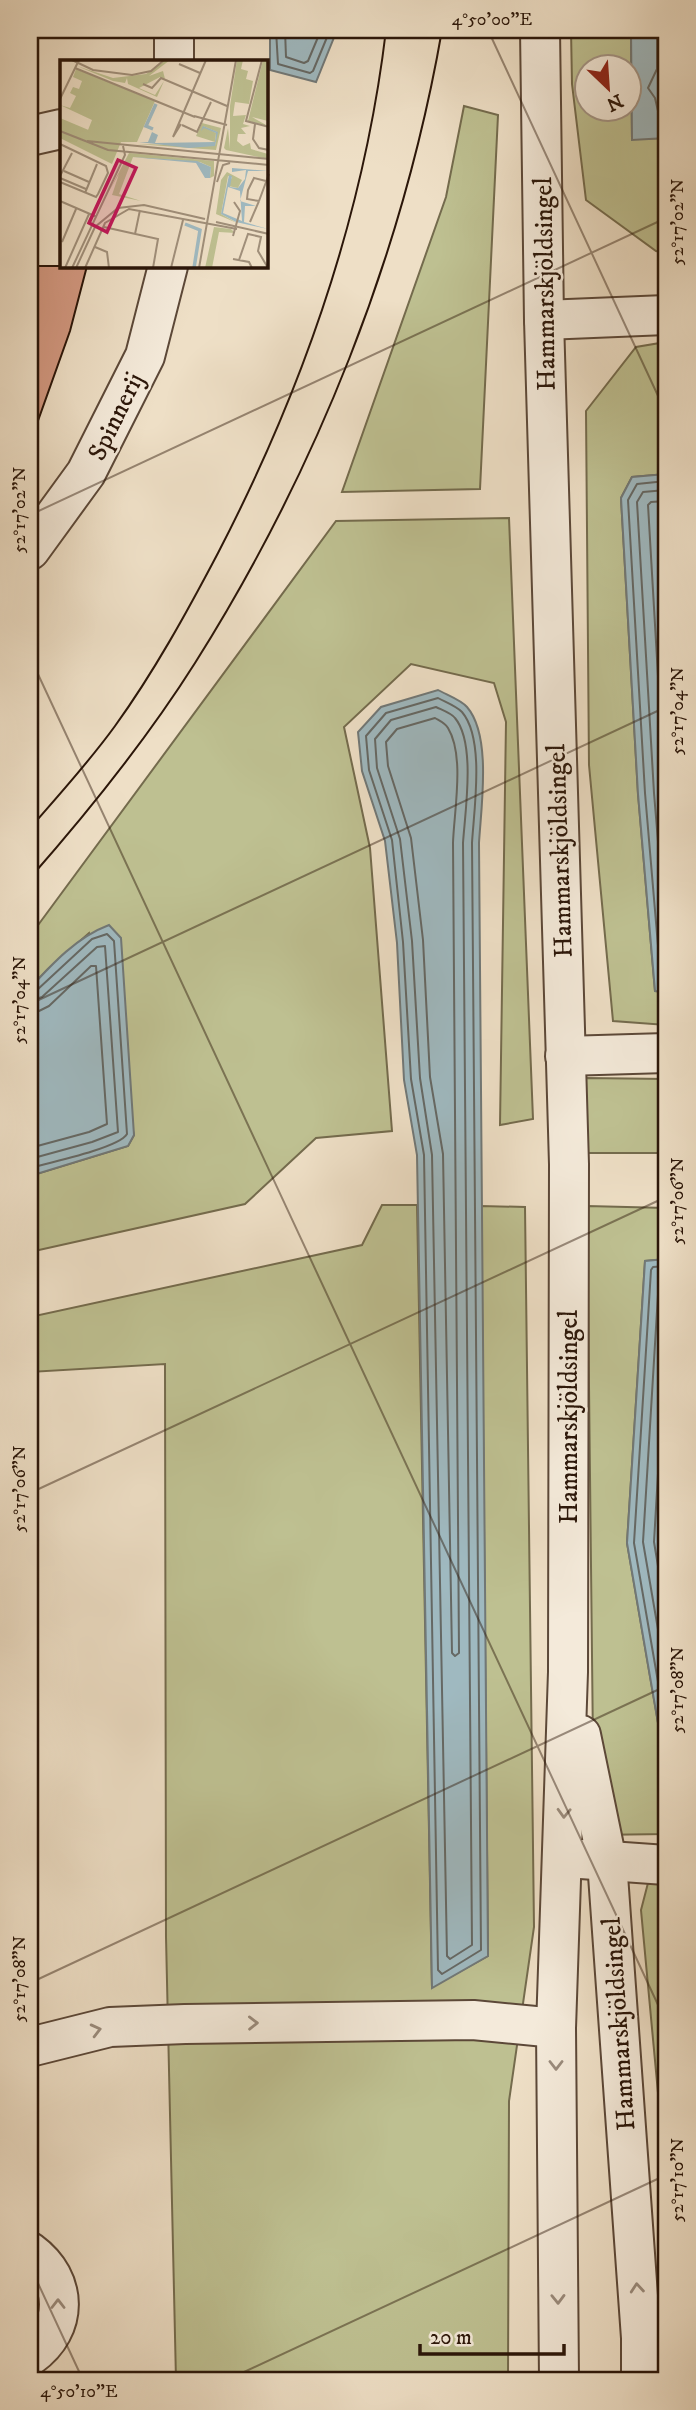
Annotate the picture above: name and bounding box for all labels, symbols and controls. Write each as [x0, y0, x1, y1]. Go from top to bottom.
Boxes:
text: 4°50'00"E [452, 9, 532, 31]
north arrow [574, 52, 644, 122]
inset map [60, 60, 268, 268]
text: N [602, 88, 626, 116]
street label: Hammarskjöldsingel [527, 177, 564, 391]
text: 52°17'02"N [667, 179, 689, 265]
street label: Spinnerij [81, 367, 152, 466]
text: 52°17'02"N [9, 467, 31, 553]
text: 52°17'04"N [667, 667, 689, 755]
street label: Hammarskjöldsingel [540, 743, 581, 958]
text: 52°17'04"N [9, 956, 31, 1044]
text: 52°17'06"N [667, 1157, 689, 1245]
street label: Hammarskjöldsingel [553, 1310, 586, 1524]
text: 52°17'06"N [9, 1445, 31, 1533]
text: 52°17'08"N [667, 1646, 689, 1733]
one-way arrow [556, 1808, 571, 1819]
street label: Hammarskjöldsingel [596, 1916, 643, 2132]
text: 52°17'08"N [9, 1935, 31, 2022]
one-way arrow [248, 2015, 259, 2031]
one-way arrow [90, 2024, 102, 2038]
one-way arrow [548, 2060, 564, 2071]
text: 52°17'10"N [667, 2138, 689, 2222]
one-way arrow [630, 2282, 645, 2293]
one-way arrow [550, 2294, 566, 2305]
one-way arrow [50, 2298, 66, 2309]
scale bar [420, 2312, 563, 2356]
text: 20 m [430, 2325, 472, 2351]
text: 4°50'10"E [40, 2381, 118, 2403]

